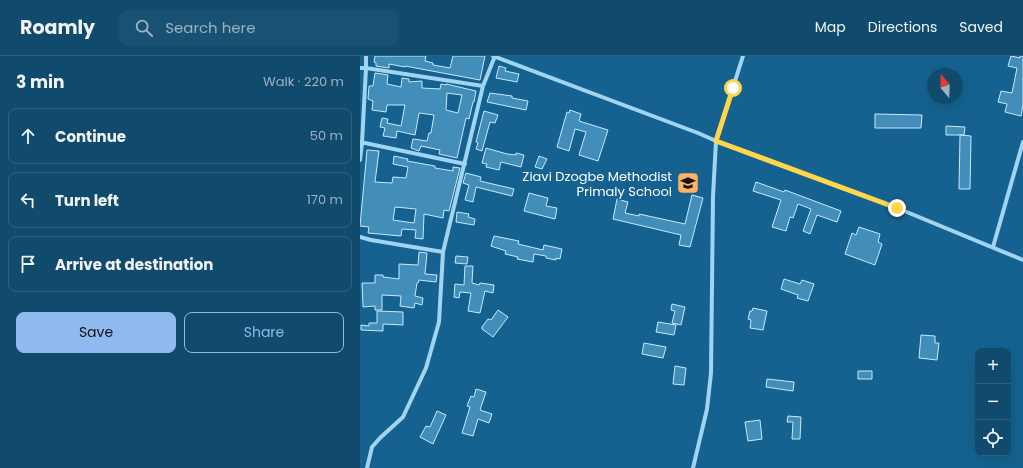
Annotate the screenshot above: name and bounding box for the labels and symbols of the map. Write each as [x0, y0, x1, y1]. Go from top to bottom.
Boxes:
north arrow [927, 68, 963, 104]
route start [724, 79, 742, 97]
place label: Ziavi Dzogbe Methodist Primaly School [522, 167, 672, 201]
school or university icon: Ziavi Dzogbe Methodist Primaly School [675, 170, 701, 196]
route end [888, 199, 906, 217]

